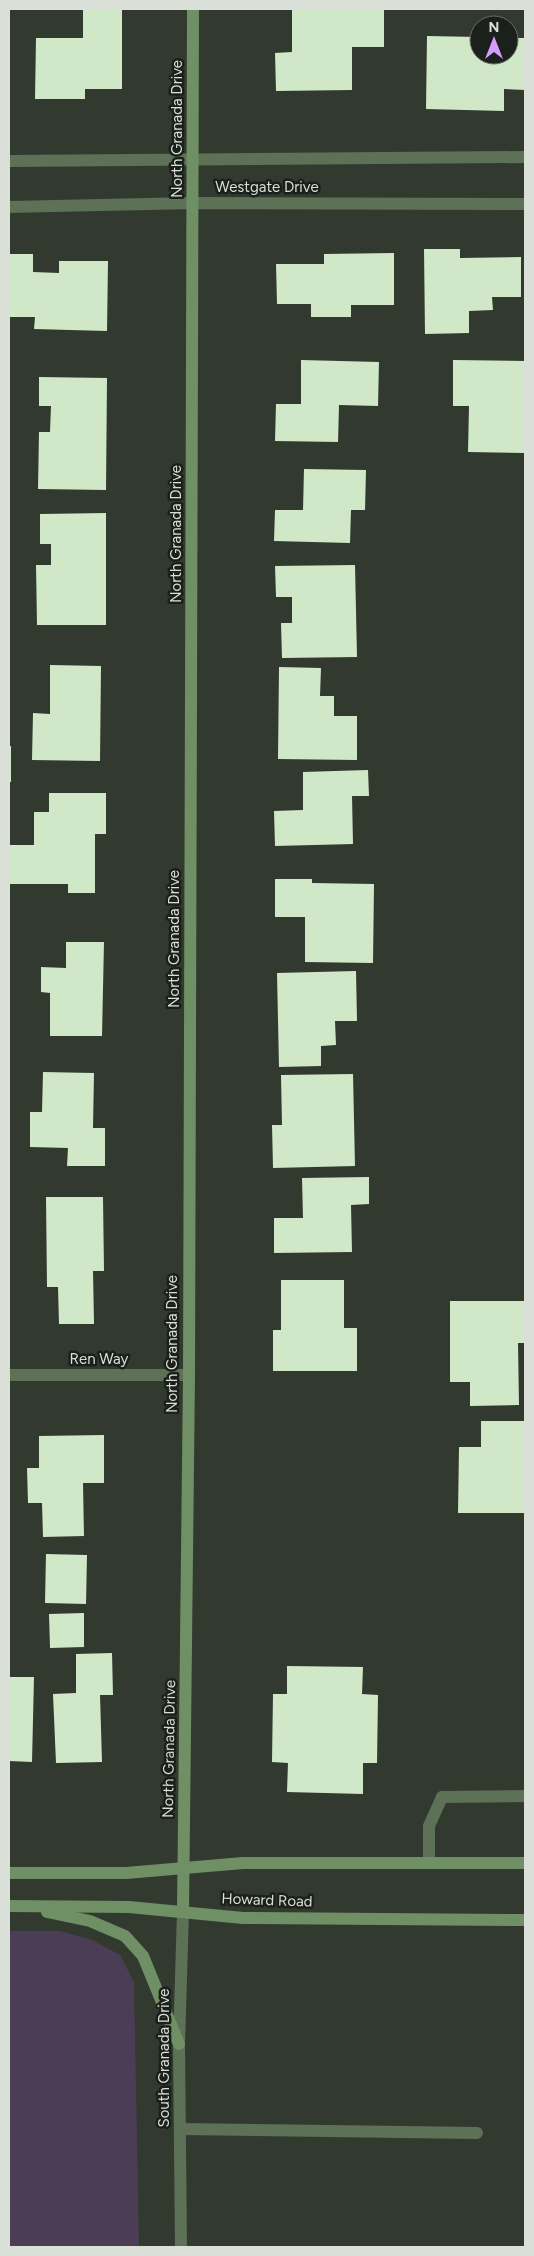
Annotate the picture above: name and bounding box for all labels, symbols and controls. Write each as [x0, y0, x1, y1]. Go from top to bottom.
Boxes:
north arrow [469, 15, 519, 65]
text: N [489, 19, 499, 36]
street label: North Granada Drive [168, 60, 186, 198]
street label: Westgate Drive [215, 178, 319, 196]
street label: North Granada Drive [167, 465, 185, 603]
street label: North Granada Drive [165, 870, 183, 1008]
street label: North Granada Drive [163, 1275, 181, 1413]
street label: Ren Way [70, 1350, 129, 1368]
street label: North Granada Drive [159, 1680, 179, 1818]
street label: Howard Road [221, 1889, 313, 1911]
street label: South Granada Drive [155, 1989, 173, 2128]

